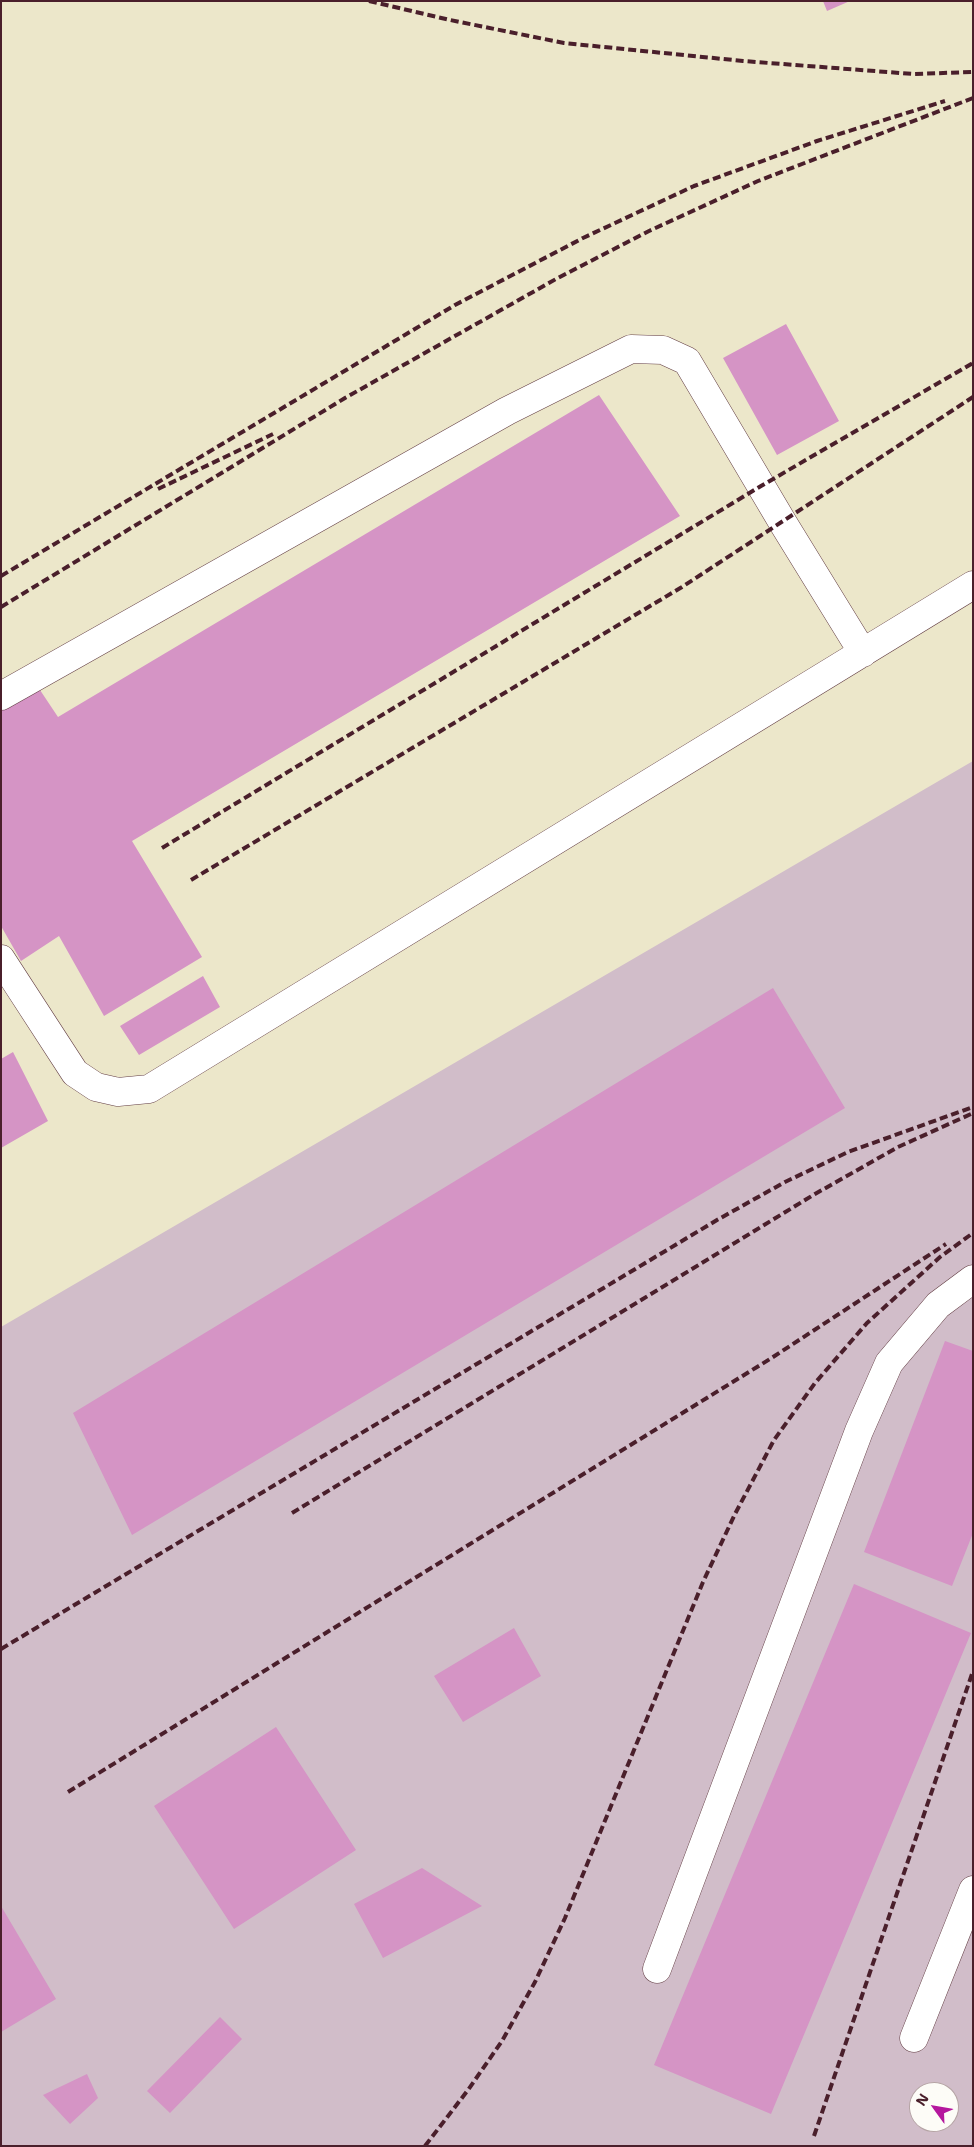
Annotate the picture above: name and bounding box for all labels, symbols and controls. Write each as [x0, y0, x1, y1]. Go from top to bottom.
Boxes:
north arrow [909, 2082, 959, 2132]
text: N [912, 2090, 933, 2109]

